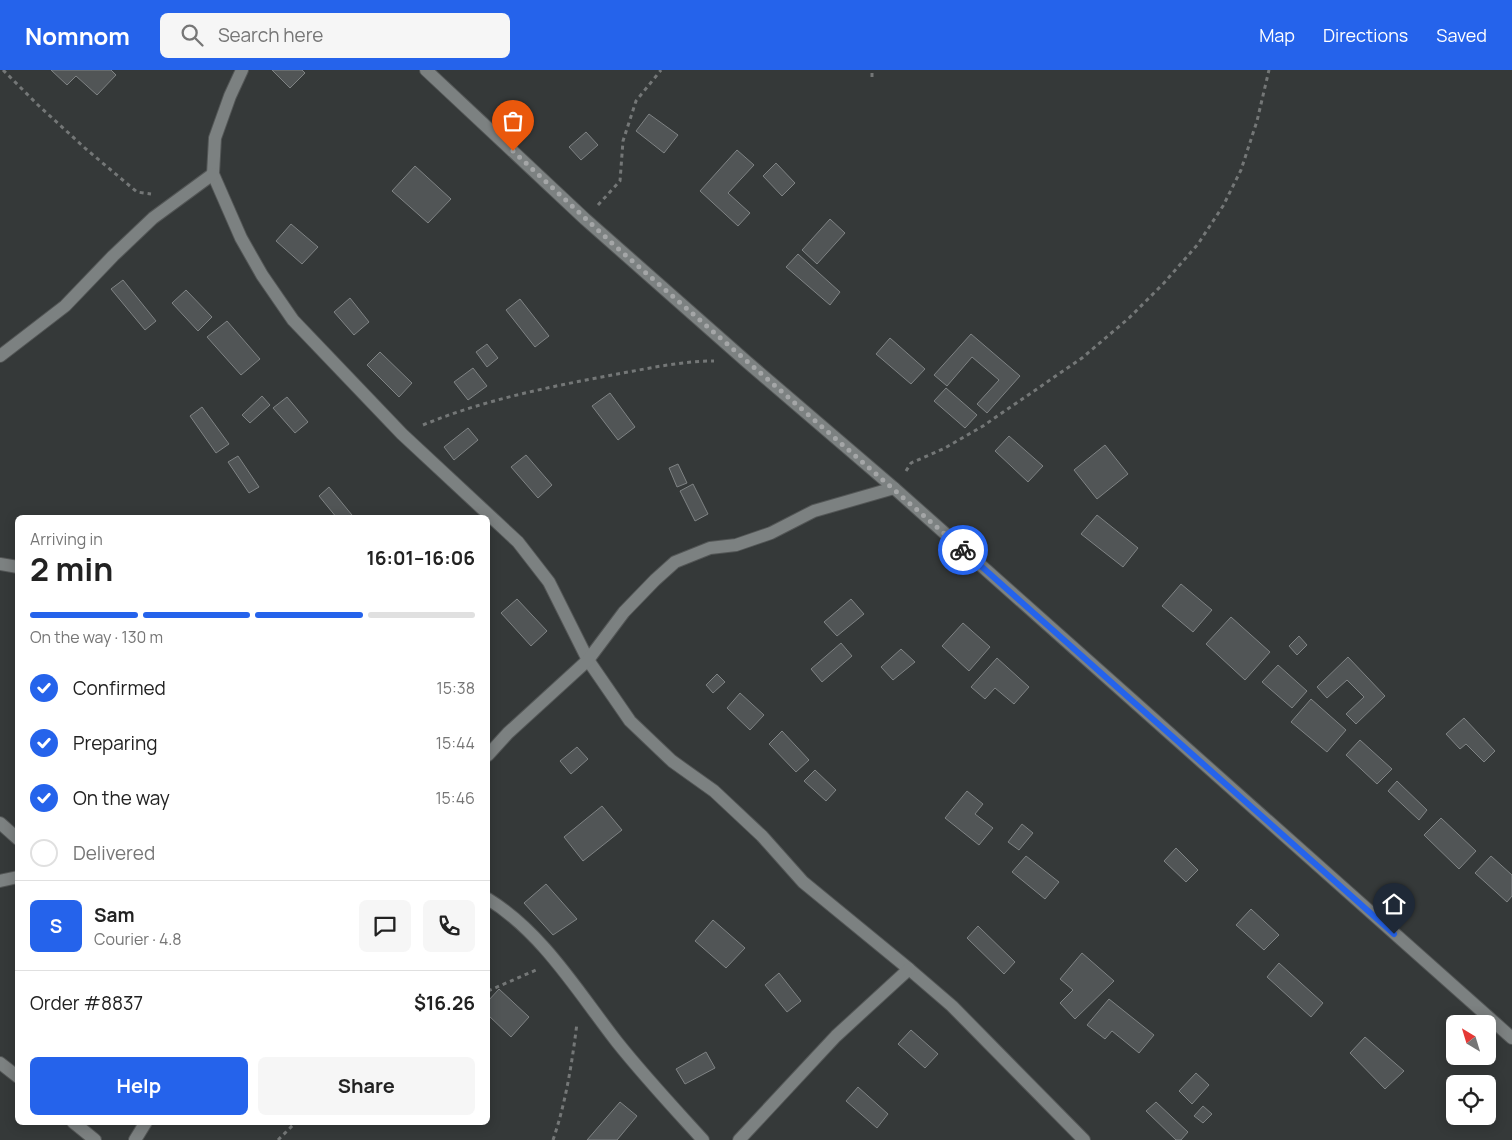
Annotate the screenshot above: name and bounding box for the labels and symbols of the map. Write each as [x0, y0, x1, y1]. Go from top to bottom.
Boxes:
pin [492, 100, 534, 151]
courier [938, 525, 988, 575]
pin [1373, 883, 1415, 934]
north arrow [1446, 1015, 1496, 1065]

